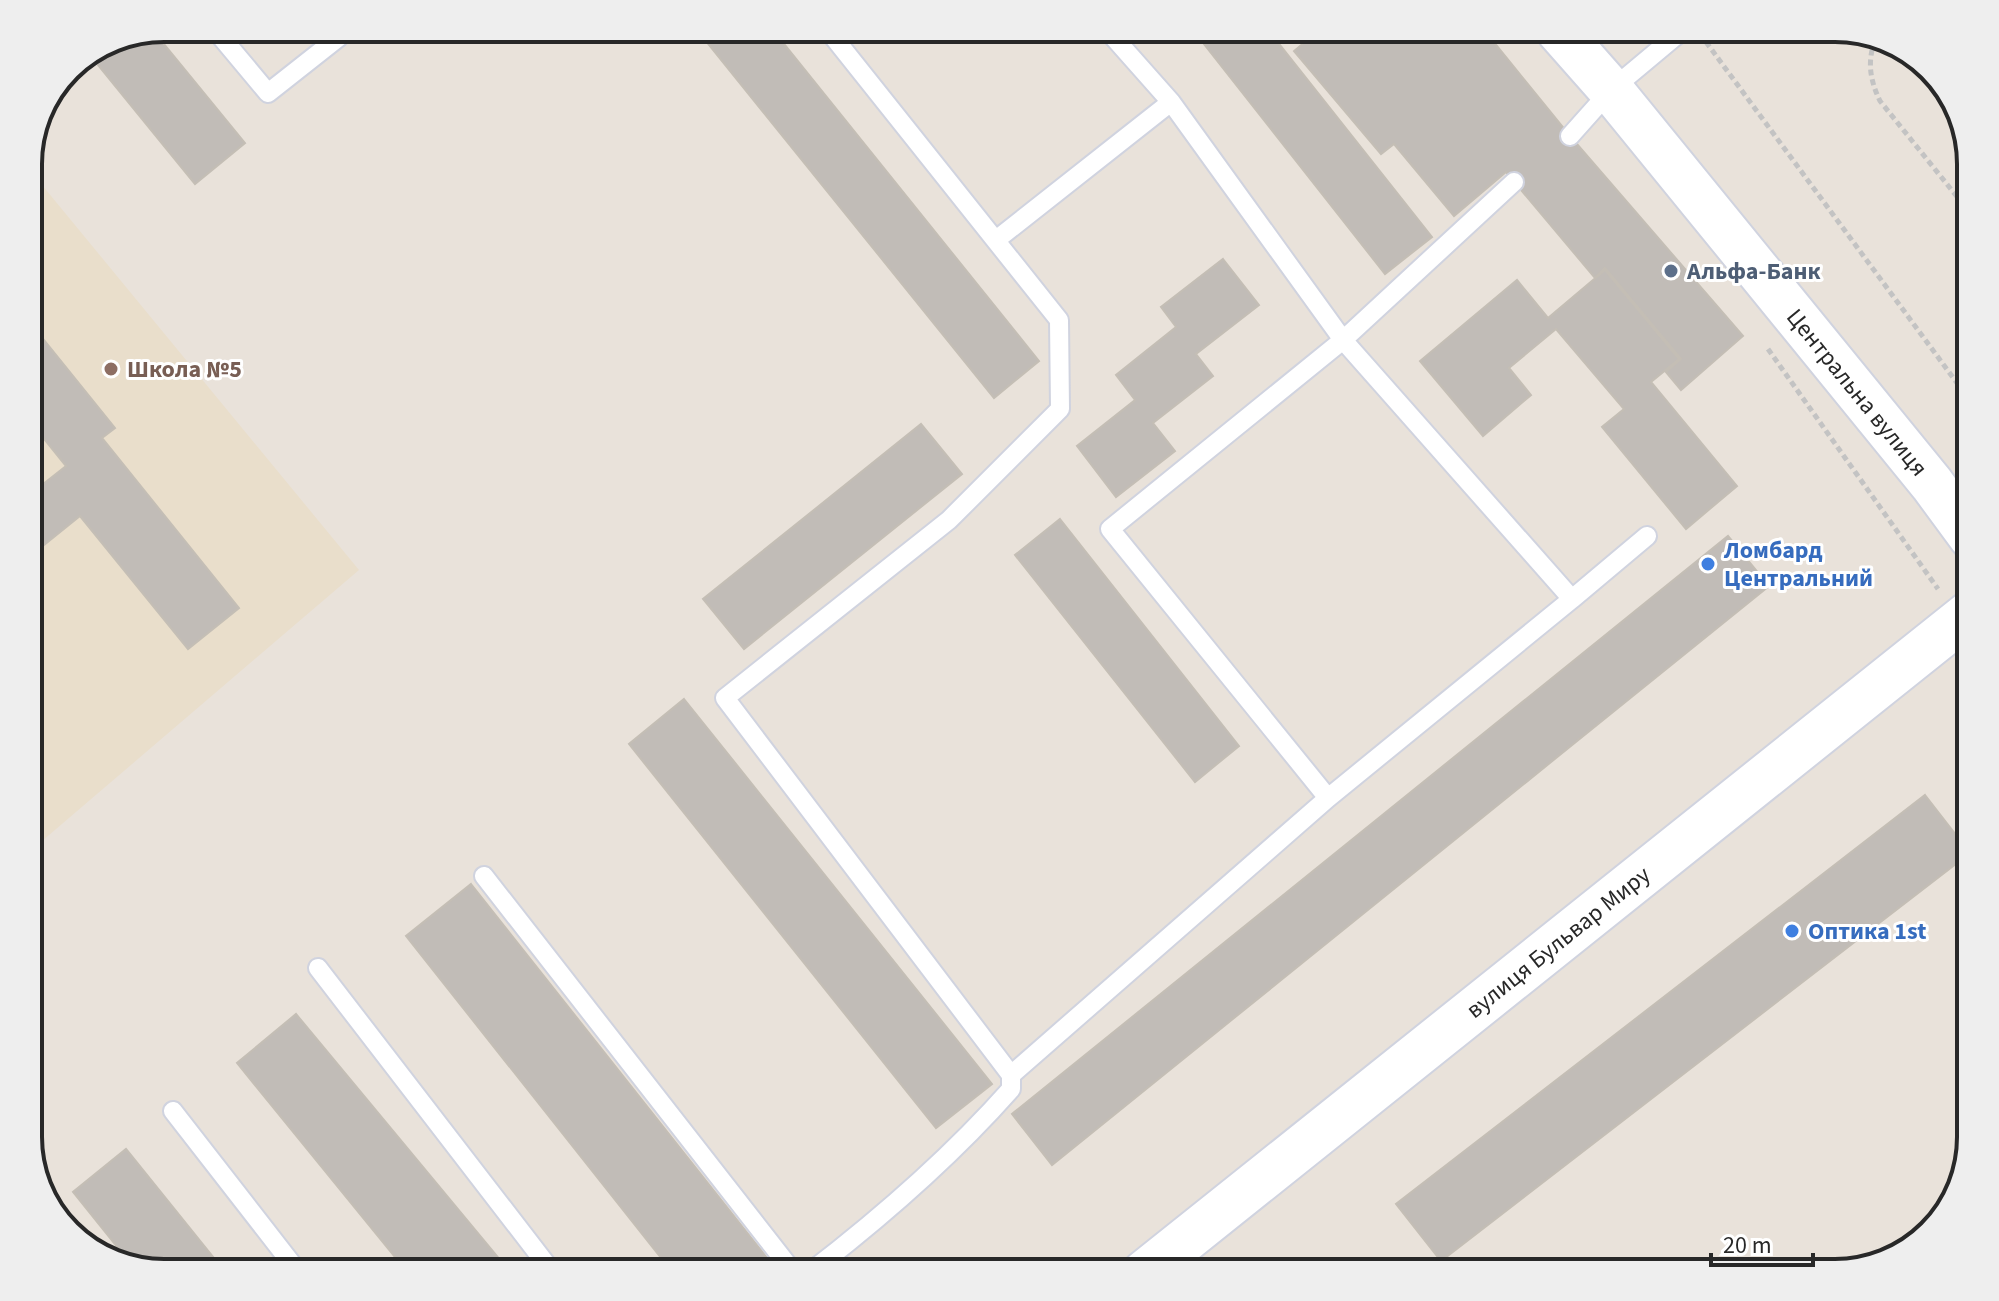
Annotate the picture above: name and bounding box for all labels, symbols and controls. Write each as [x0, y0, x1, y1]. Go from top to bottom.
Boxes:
place label: Альфа-Банк [1686, 254, 1821, 289]
marker: Альфа-Банк [1662, 262, 1680, 280]
street label: Центральна вулиця [1778, 301, 1936, 484]
place label: Школа №5 [127, 352, 242, 387]
marker: Школа №5 [102, 360, 120, 378]
place label: Ломбард Центральний [1723, 533, 1873, 596]
marker: Ломбард Центральний [1699, 555, 1717, 573]
street label: вулиця Бульвар Миру [1458, 858, 1658, 1027]
place label: Оптика 1st [1808, 914, 1926, 949]
marker: Оптика 1st [1783, 922, 1801, 940]
scale bar [1711, 1217, 1813, 1267]
text: 20 m [1723, 1228, 1772, 1263]

